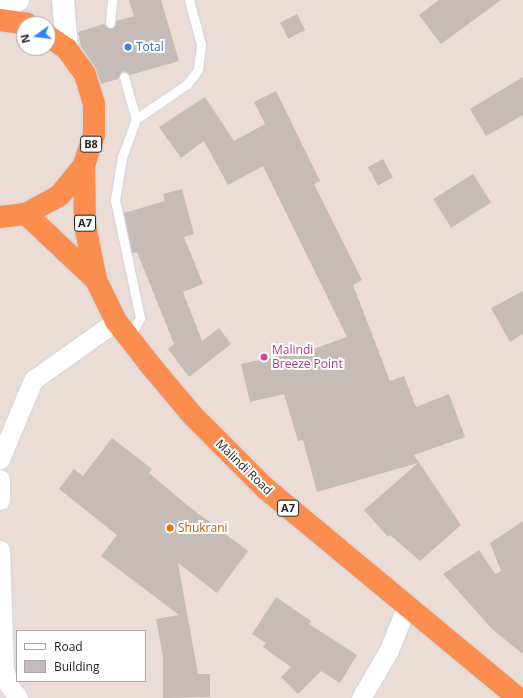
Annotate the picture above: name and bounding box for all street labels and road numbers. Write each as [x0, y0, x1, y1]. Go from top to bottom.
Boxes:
road number: B8 [80, 135, 102, 153]
road number: A7 [74, 214, 96, 232]
street label: Malindi Road [213, 436, 275, 498]
road number: A7 [277, 499, 299, 517]

